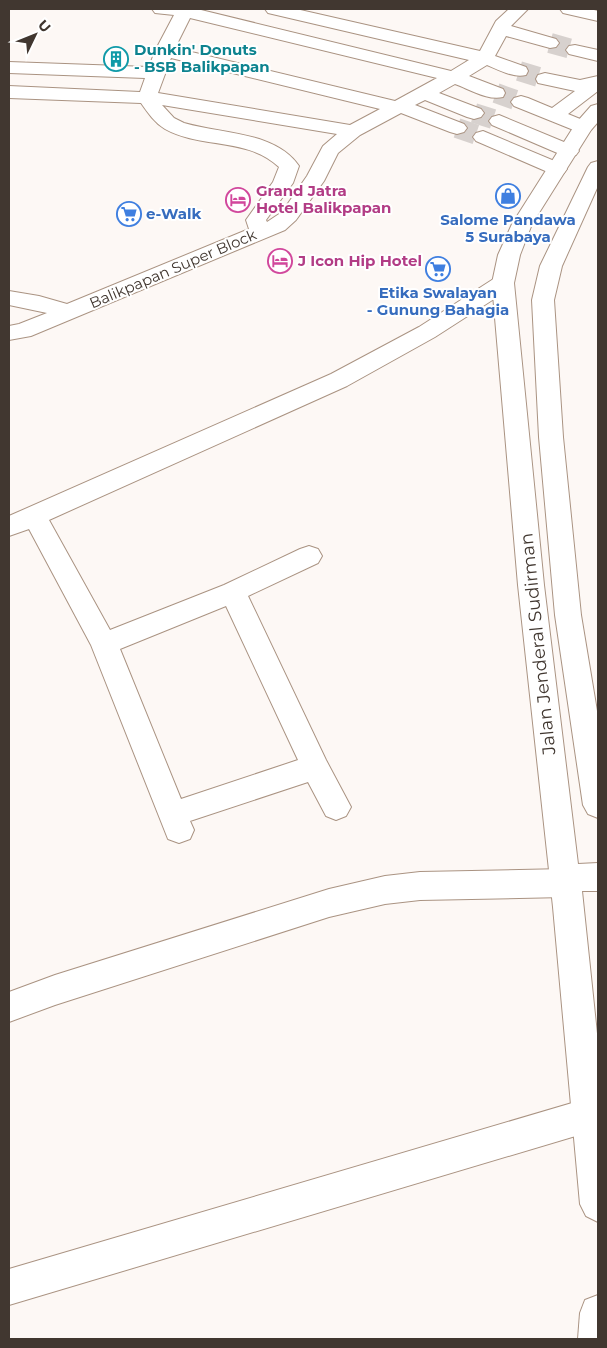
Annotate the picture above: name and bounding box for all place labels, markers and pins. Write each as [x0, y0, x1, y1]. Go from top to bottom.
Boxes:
place label: Dunkin' Donuts - BSB Balikpapan [134, 40, 270, 76]
building icon: Dunkin' Donuts - BSB Balikpapan [103, 46, 129, 72]
place label: Grand Jatra Hotel Balikpapan [256, 181, 391, 217]
shop icon: Salome Pandawa 5 Surabaya [495, 183, 521, 209]
hotel icon: Grand Jatra Hotel Balikpapan [225, 187, 251, 213]
supermarket icon: e-Walk [116, 201, 142, 227]
place label: e-Walk [146, 204, 201, 223]
place label: Salome Pandawa 5 Surabaya [440, 210, 576, 246]
hotel icon: J Icon Hip Hotel [267, 248, 293, 274]
place label: J Icon Hip Hotel [297, 251, 422, 270]
supermarket icon: Etika Swalayan - Gunung Bahagia [425, 256, 451, 282]
place label: Etika Swalayan - Gunung Bahagia [367, 283, 509, 319]

